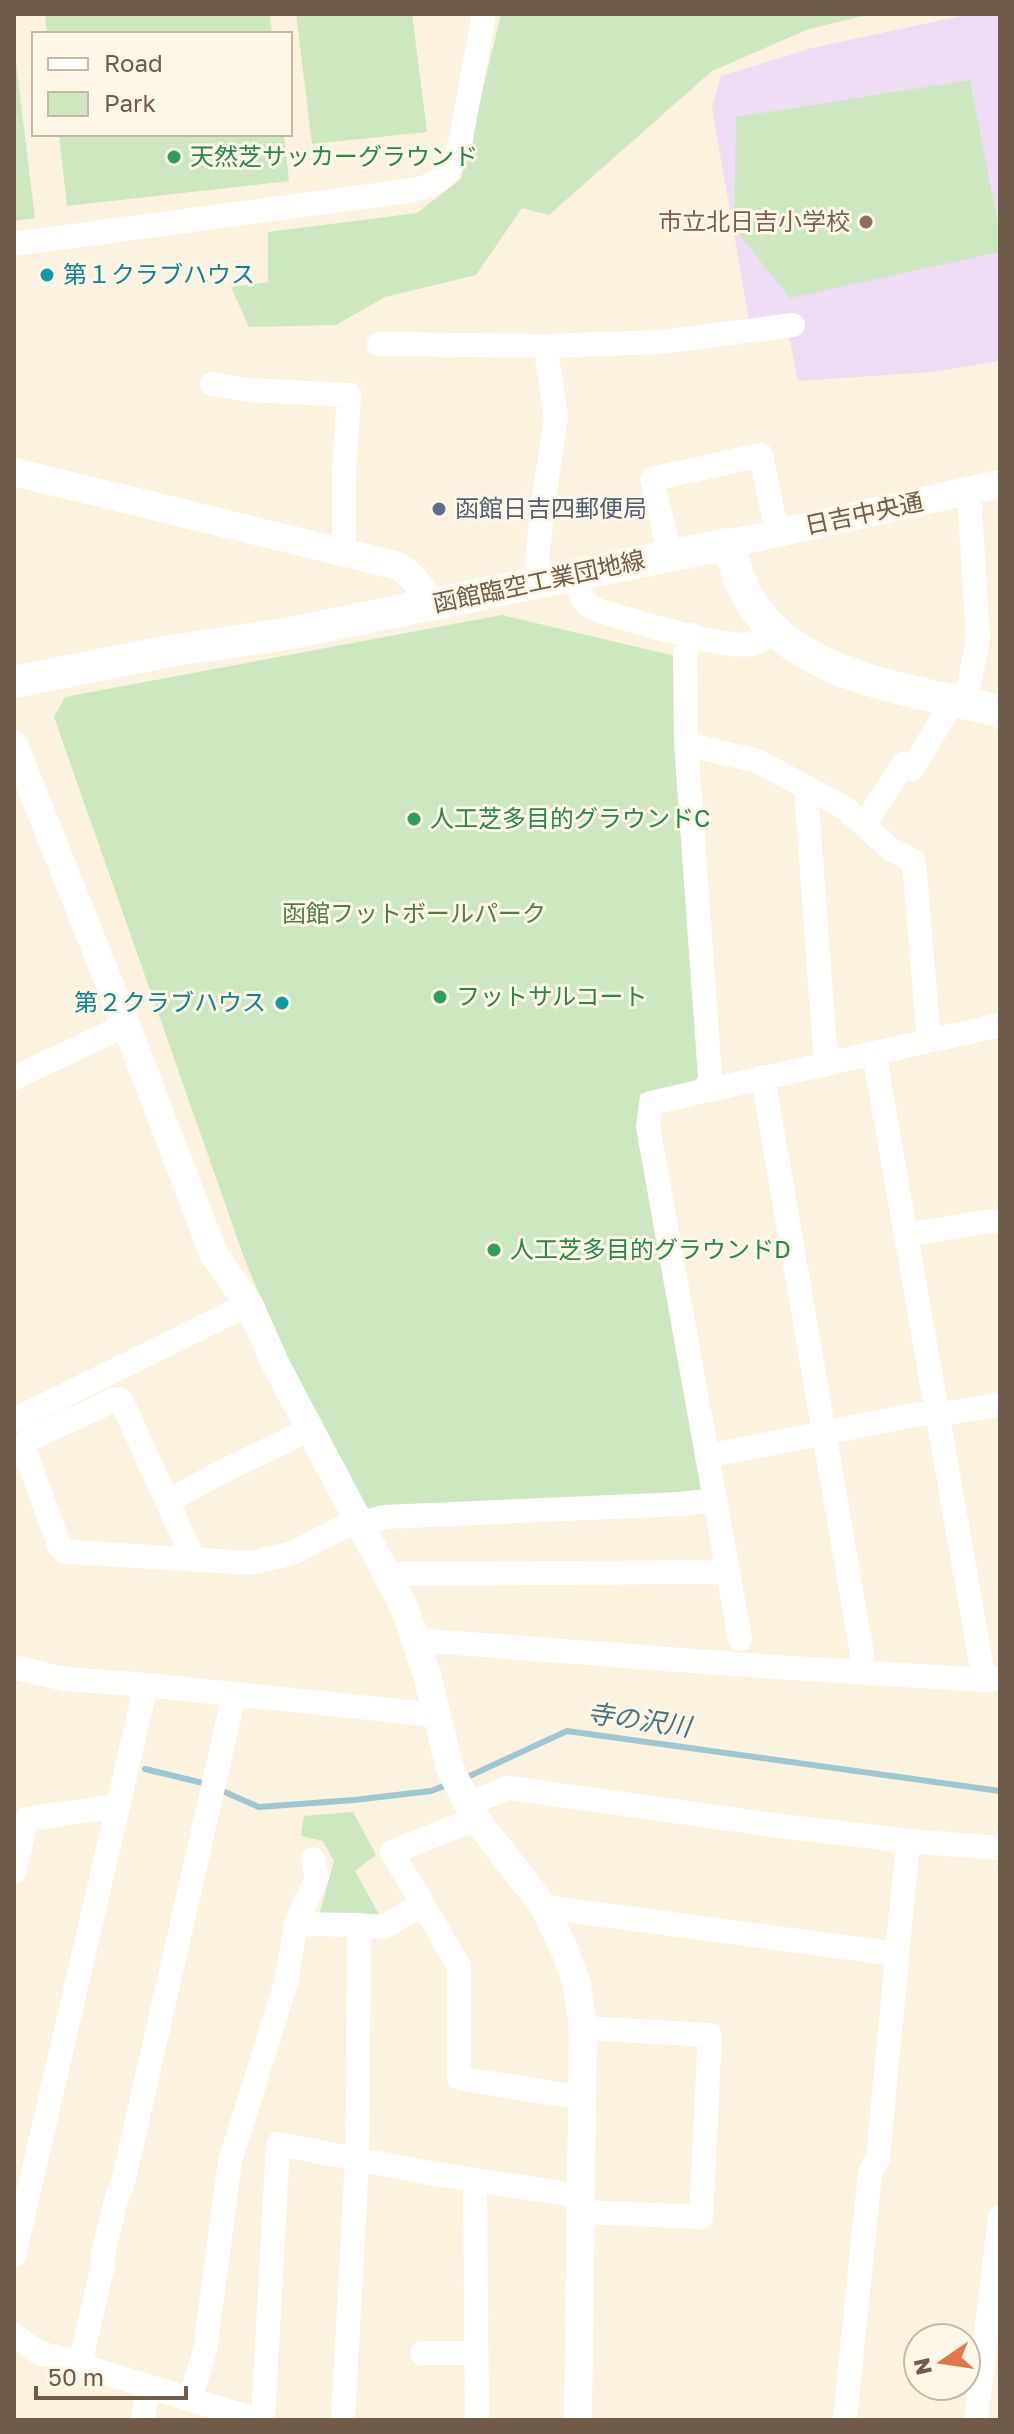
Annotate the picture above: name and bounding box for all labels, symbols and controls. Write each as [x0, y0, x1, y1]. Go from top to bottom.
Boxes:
legend [32, 32, 292, 136]
text: Road [104, 48, 163, 77]
text: Park [104, 88, 156, 117]
place label: 天然芝サッカーグラウンド [190, 141, 478, 170]
marker: 天然芝サッカーグラウンド [165, 148, 183, 166]
place label: 市立北日吉小学校 [658, 206, 850, 235]
marker: 市立北日吉小学校 [857, 213, 875, 231]
place label: 第１クラブハウス [63, 259, 255, 288]
marker: 第１クラブハウス [38, 266, 56, 284]
street label: 日吉中央通 [802, 486, 925, 539]
place label: 函館日吉四郵便局 [455, 493, 647, 522]
marker: 函館日吉四郵便局 [430, 500, 448, 518]
street label: 函館臨空工業団地線 [430, 544, 647, 617]
place label: 人工芝多目的グラウンドC [430, 803, 710, 832]
marker: 人工芝多目的グラウンドC [405, 810, 423, 828]
park label: 函館フットボールパーク [282, 898, 546, 927]
place label: フットサルコート [456, 981, 648, 1010]
place label: 第２クラブハウス [74, 987, 266, 1016]
marker: フットサルコート [431, 988, 449, 1006]
marker: 第２クラブハウス [273, 994, 291, 1012]
place label: 人工芝多目的グラウンドD [510, 1234, 791, 1263]
marker: 人工芝多目的グラウンドD [485, 1241, 503, 1259]
water label: 寺の沢川 [585, 1697, 696, 1743]
north arrow [902, 2322, 982, 2402]
scale bar [36, 2350, 186, 2400]
text: N [907, 2355, 937, 2378]
text: 50 m [48, 2362, 104, 2391]

